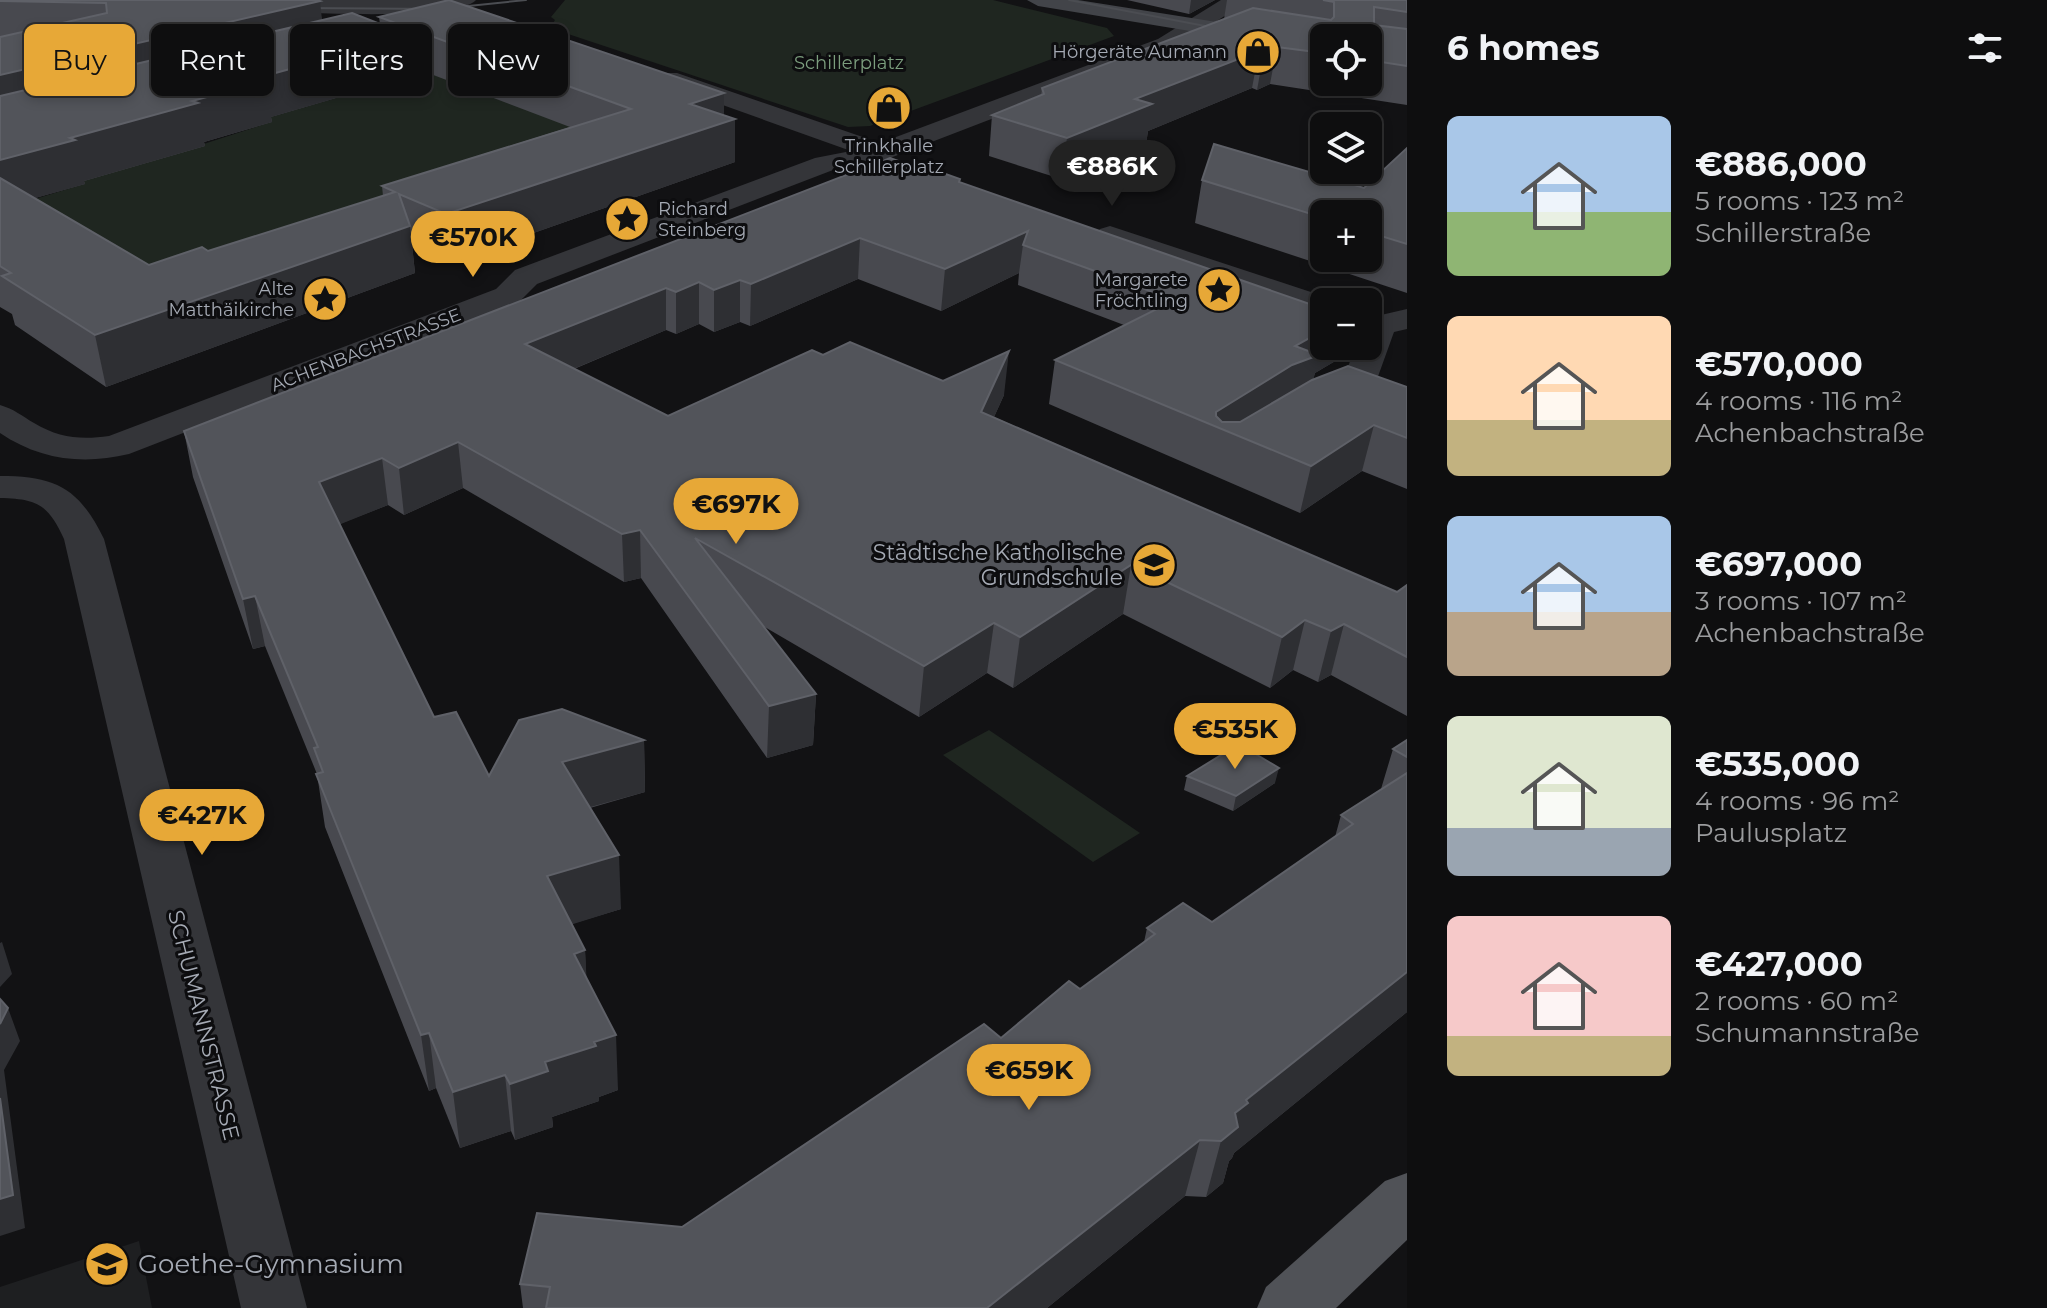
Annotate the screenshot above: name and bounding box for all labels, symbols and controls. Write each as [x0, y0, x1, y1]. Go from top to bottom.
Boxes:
chip: Buy [24, 24, 135, 96]
chip: Rent [151, 24, 274, 96]
chip: Filters [290, 24, 432, 96]
chip: New [448, 24, 568, 96]
map controls [1310, 24, 1382, 360]
button: locate [1310, 24, 1382, 96]
icon: filters [1963, 26, 2007, 70]
text: 6 homes [1447, 27, 1600, 69]
shop icon: Hörgeräte Aumann [1234, 28, 1282, 76]
place label: Hörgeräte Aumann [1052, 41, 1227, 63]
park label: Schillerplatz [794, 52, 904, 74]
shop icon: Trinkhalle Schillerplatz [865, 84, 913, 132]
button: layers [1310, 112, 1382, 184]
place label: Trinkhalle Schillerplatz [834, 135, 944, 178]
pin: €886K [1056, 140, 1168, 208]
text: €886,000 [1695, 143, 1867, 185]
icon: home [1511, 148, 1607, 244]
text: €886K [1067, 150, 1157, 182]
text: 5 rooms · 123 m² [1695, 185, 1904, 217]
place icon: Richard Steinberg [603, 195, 651, 243]
place label: Richard Steinberg [658, 198, 746, 241]
button: + [1310, 200, 1382, 272]
pin: €570K [417, 211, 529, 279]
text: Schillerstraße [1695, 217, 1871, 249]
text: €570K [429, 221, 517, 253]
place icon: Margarete Fröchtling [1195, 266, 1243, 314]
place label: Margarete Fröchtling [1095, 269, 1188, 312]
place icon: Alte Matthäikirche [301, 275, 349, 323]
place label: Alte Matthäikirche [169, 278, 294, 321]
button: − [1310, 288, 1382, 360]
street label: ACHENBACHSTRASSE [268, 304, 464, 396]
text: €570,000 [1695, 343, 1863, 385]
icon: home [1511, 348, 1607, 444]
text: 4 rooms · 116 m² [1695, 385, 1902, 417]
text: Achenbachstraße [1695, 417, 1925, 449]
pin: €697K [680, 478, 792, 546]
text: €697K [692, 488, 781, 520]
place label: Städtische Katholische Grundschule [873, 539, 1123, 591]
school or university icon: Städtische Katholische Grundschule [1130, 541, 1178, 589]
text: €697,000 [1695, 543, 1862, 585]
icon: home [1511, 548, 1607, 644]
text: 3 rooms · 107 m² [1695, 585, 1907, 617]
text: Achenbachstraße [1695, 617, 1925, 649]
pin: €535K [1179, 703, 1291, 771]
text: €535K [1192, 713, 1278, 745]
text: €535,000 [1695, 743, 1860, 785]
icon: home [1511, 748, 1607, 844]
text: 4 rooms · 96 m² [1695, 785, 1899, 817]
pin: €427K [146, 789, 258, 857]
text: €427K [157, 799, 247, 831]
text: Paulusplatz [1695, 817, 1847, 849]
street label: SCHUMANNSTRASSE [162, 907, 245, 1143]
text: €427,000 [1695, 943, 1863, 985]
icon: home [1511, 948, 1607, 1044]
text: 2 rooms · 60 m² [1695, 985, 1898, 1017]
text: Schumannstraße [1695, 1017, 1920, 1049]
pin: €659K [973, 1044, 1085, 1112]
text: €659K [985, 1054, 1073, 1086]
school or university icon: Goethe-Gymnasium [83, 1240, 131, 1288]
place label: Goethe-Gymnasium [138, 1248, 404, 1280]

